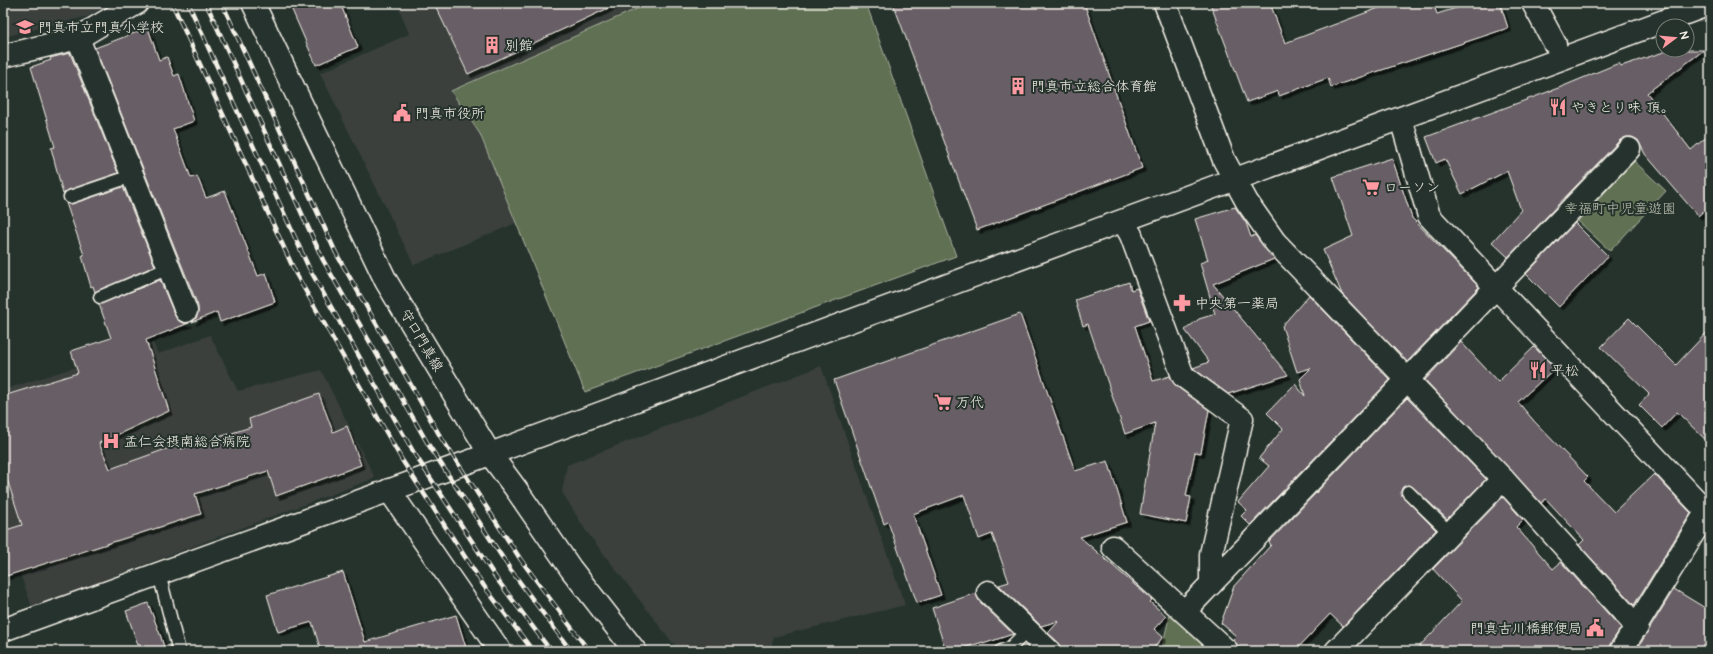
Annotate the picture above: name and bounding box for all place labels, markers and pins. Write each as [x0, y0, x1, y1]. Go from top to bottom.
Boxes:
school or university icon: 門真市立門真小学校 [15, 17, 35, 37]
place label: 門真市立門真小学校 [38, 18, 164, 38]
building icon: 別館 [482, 35, 502, 55]
place label: 別館 [505, 36, 533, 56]
building icon: 門真市立総合体育館 [1008, 76, 1028, 96]
place label: 門真市立総合体育館 [1031, 77, 1157, 97]
restaurant icon: やきとり味 頂。 [1548, 97, 1568, 117]
place label: やきとり味 頂。 [1571, 98, 1675, 118]
public building icon: 門真市役所 [392, 103, 412, 123]
place label: 門真市役所 [415, 104, 485, 124]
supermarket icon: ローソン [1361, 177, 1381, 197]
place label: ローソン [1384, 178, 1440, 198]
pharmacy icon: 中央第一薬局 [1172, 293, 1192, 313]
place label: 中央第一薬局 [1195, 294, 1279, 314]
restaurant icon: 平松 [1528, 360, 1548, 380]
place label: 平松 [1551, 361, 1579, 381]
supermarket icon: 万代 [933, 392, 953, 412]
place label: 万代 [956, 393, 984, 413]
hospital icon: 孟仁会摂南総合病院 [101, 431, 121, 451]
place label: 孟仁会摂南総合病院 [124, 432, 250, 452]
public building icon: 門真古川橋郵便局 [1585, 618, 1605, 638]
place label: 門真古川橋郵便局 [1470, 619, 1582, 639]

